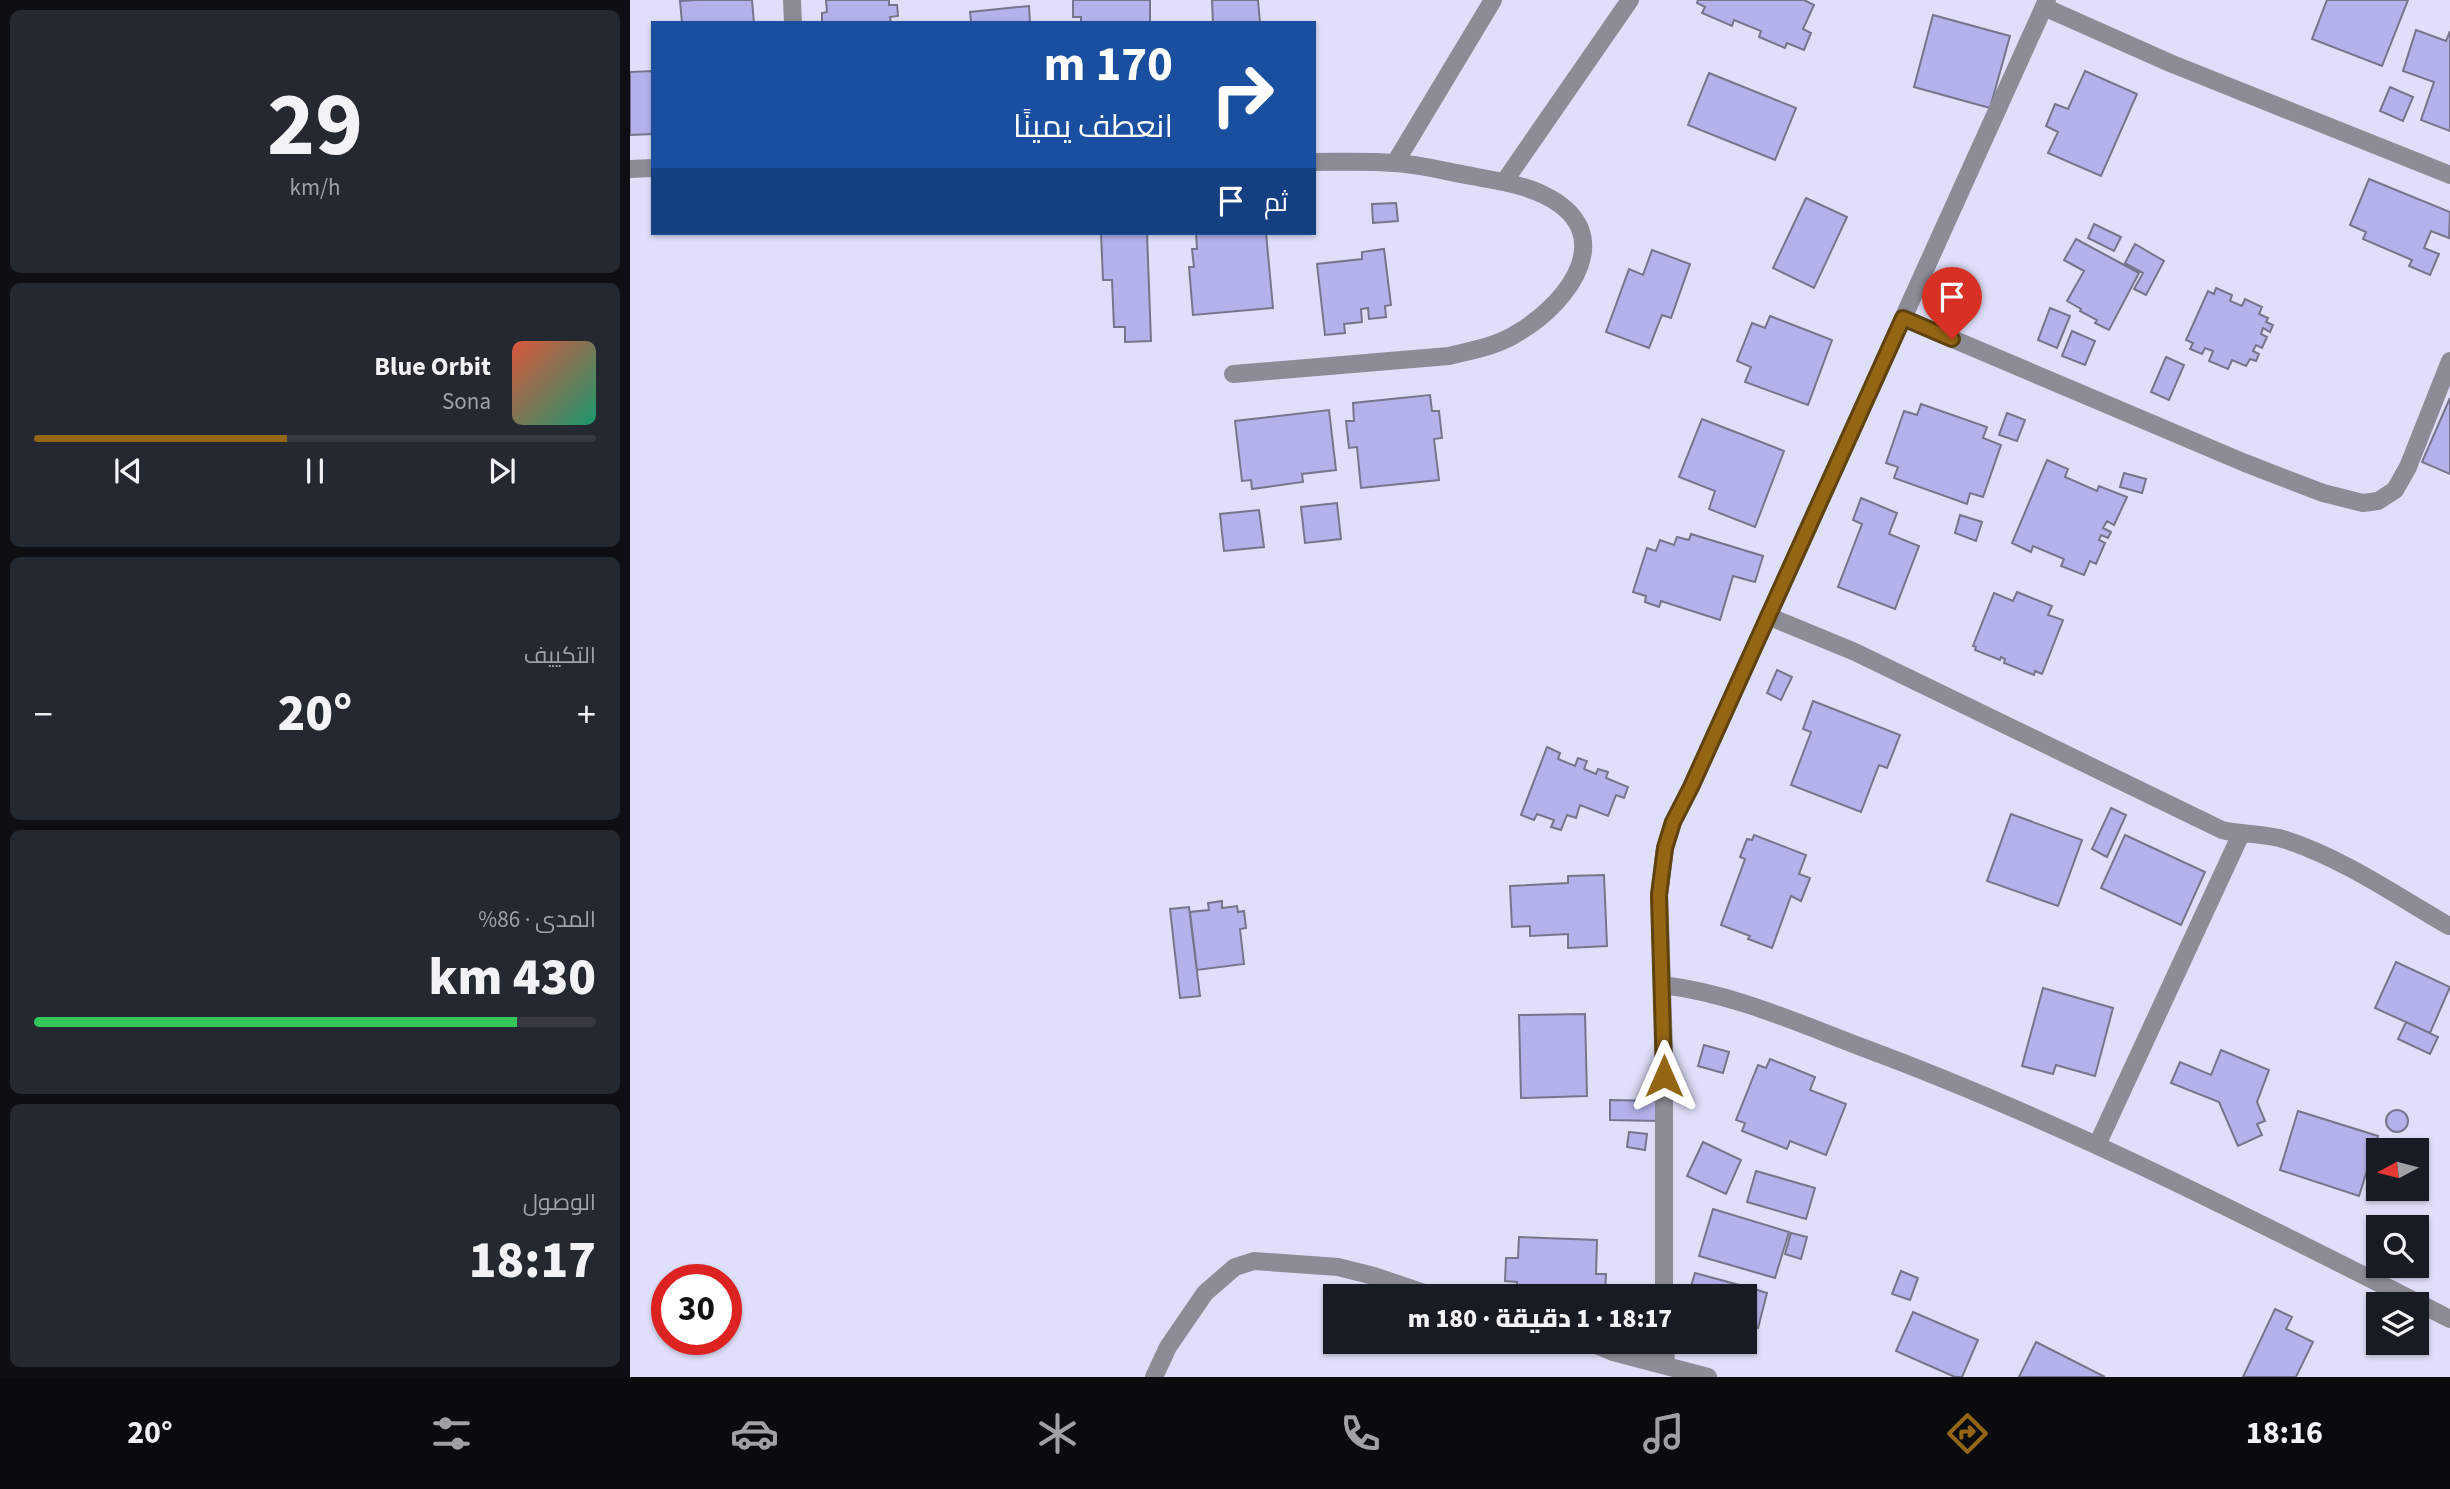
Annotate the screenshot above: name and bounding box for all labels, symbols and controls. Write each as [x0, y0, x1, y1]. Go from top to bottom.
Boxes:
text: 170 m [1044, 30, 1173, 100]
icon: right [1197, 49, 1288, 140]
text: 29 [267, 61, 363, 190]
text: انعطف يمينًا [1013, 104, 1173, 150]
text: km/h [290, 171, 341, 204]
icon: arrive [1212, 182, 1250, 220]
text: ثم [1264, 184, 1288, 221]
pin [1922, 267, 1982, 339]
icon: arrive [1933, 278, 1971, 316]
text: Blue Orbit [374, 348, 491, 385]
text: Sona [442, 385, 491, 418]
icon: previous [109, 452, 147, 490]
icon: pause [296, 452, 334, 490]
icon: next [483, 452, 521, 490]
text: التكييف [524, 639, 596, 672]
text: 20° [278, 677, 352, 751]
text: − [34, 688, 53, 742]
text: + [577, 688, 596, 742]
text: المدى · 86% [478, 903, 596, 936]
text: 430 km [428, 941, 596, 1015]
position arrow [1627, 1039, 1701, 1113]
north arrow [2366, 1138, 2429, 1200]
map controls [2366, 1138, 2429, 1355]
text: الوصول [523, 1186, 596, 1219]
button: search [2366, 1215, 2429, 1278]
text: 18:17 [469, 1224, 596, 1298]
speed limit sign: 30 [651, 1264, 742, 1355]
button: layers [2366, 1292, 2429, 1355]
text: 18:17 · 1 دقيقة · 180 m [1408, 1300, 1672, 1337]
icon: filters [427, 1409, 476, 1458]
icon: car [730, 1409, 779, 1458]
icon: climate [1033, 1409, 1082, 1458]
icon: phone [1336, 1409, 1385, 1458]
icon: music [1639, 1409, 1688, 1458]
icon: directions [1943, 1409, 1992, 1458]
text: 20° [127, 1410, 173, 1456]
text: 18:16 [2246, 1410, 2323, 1456]

